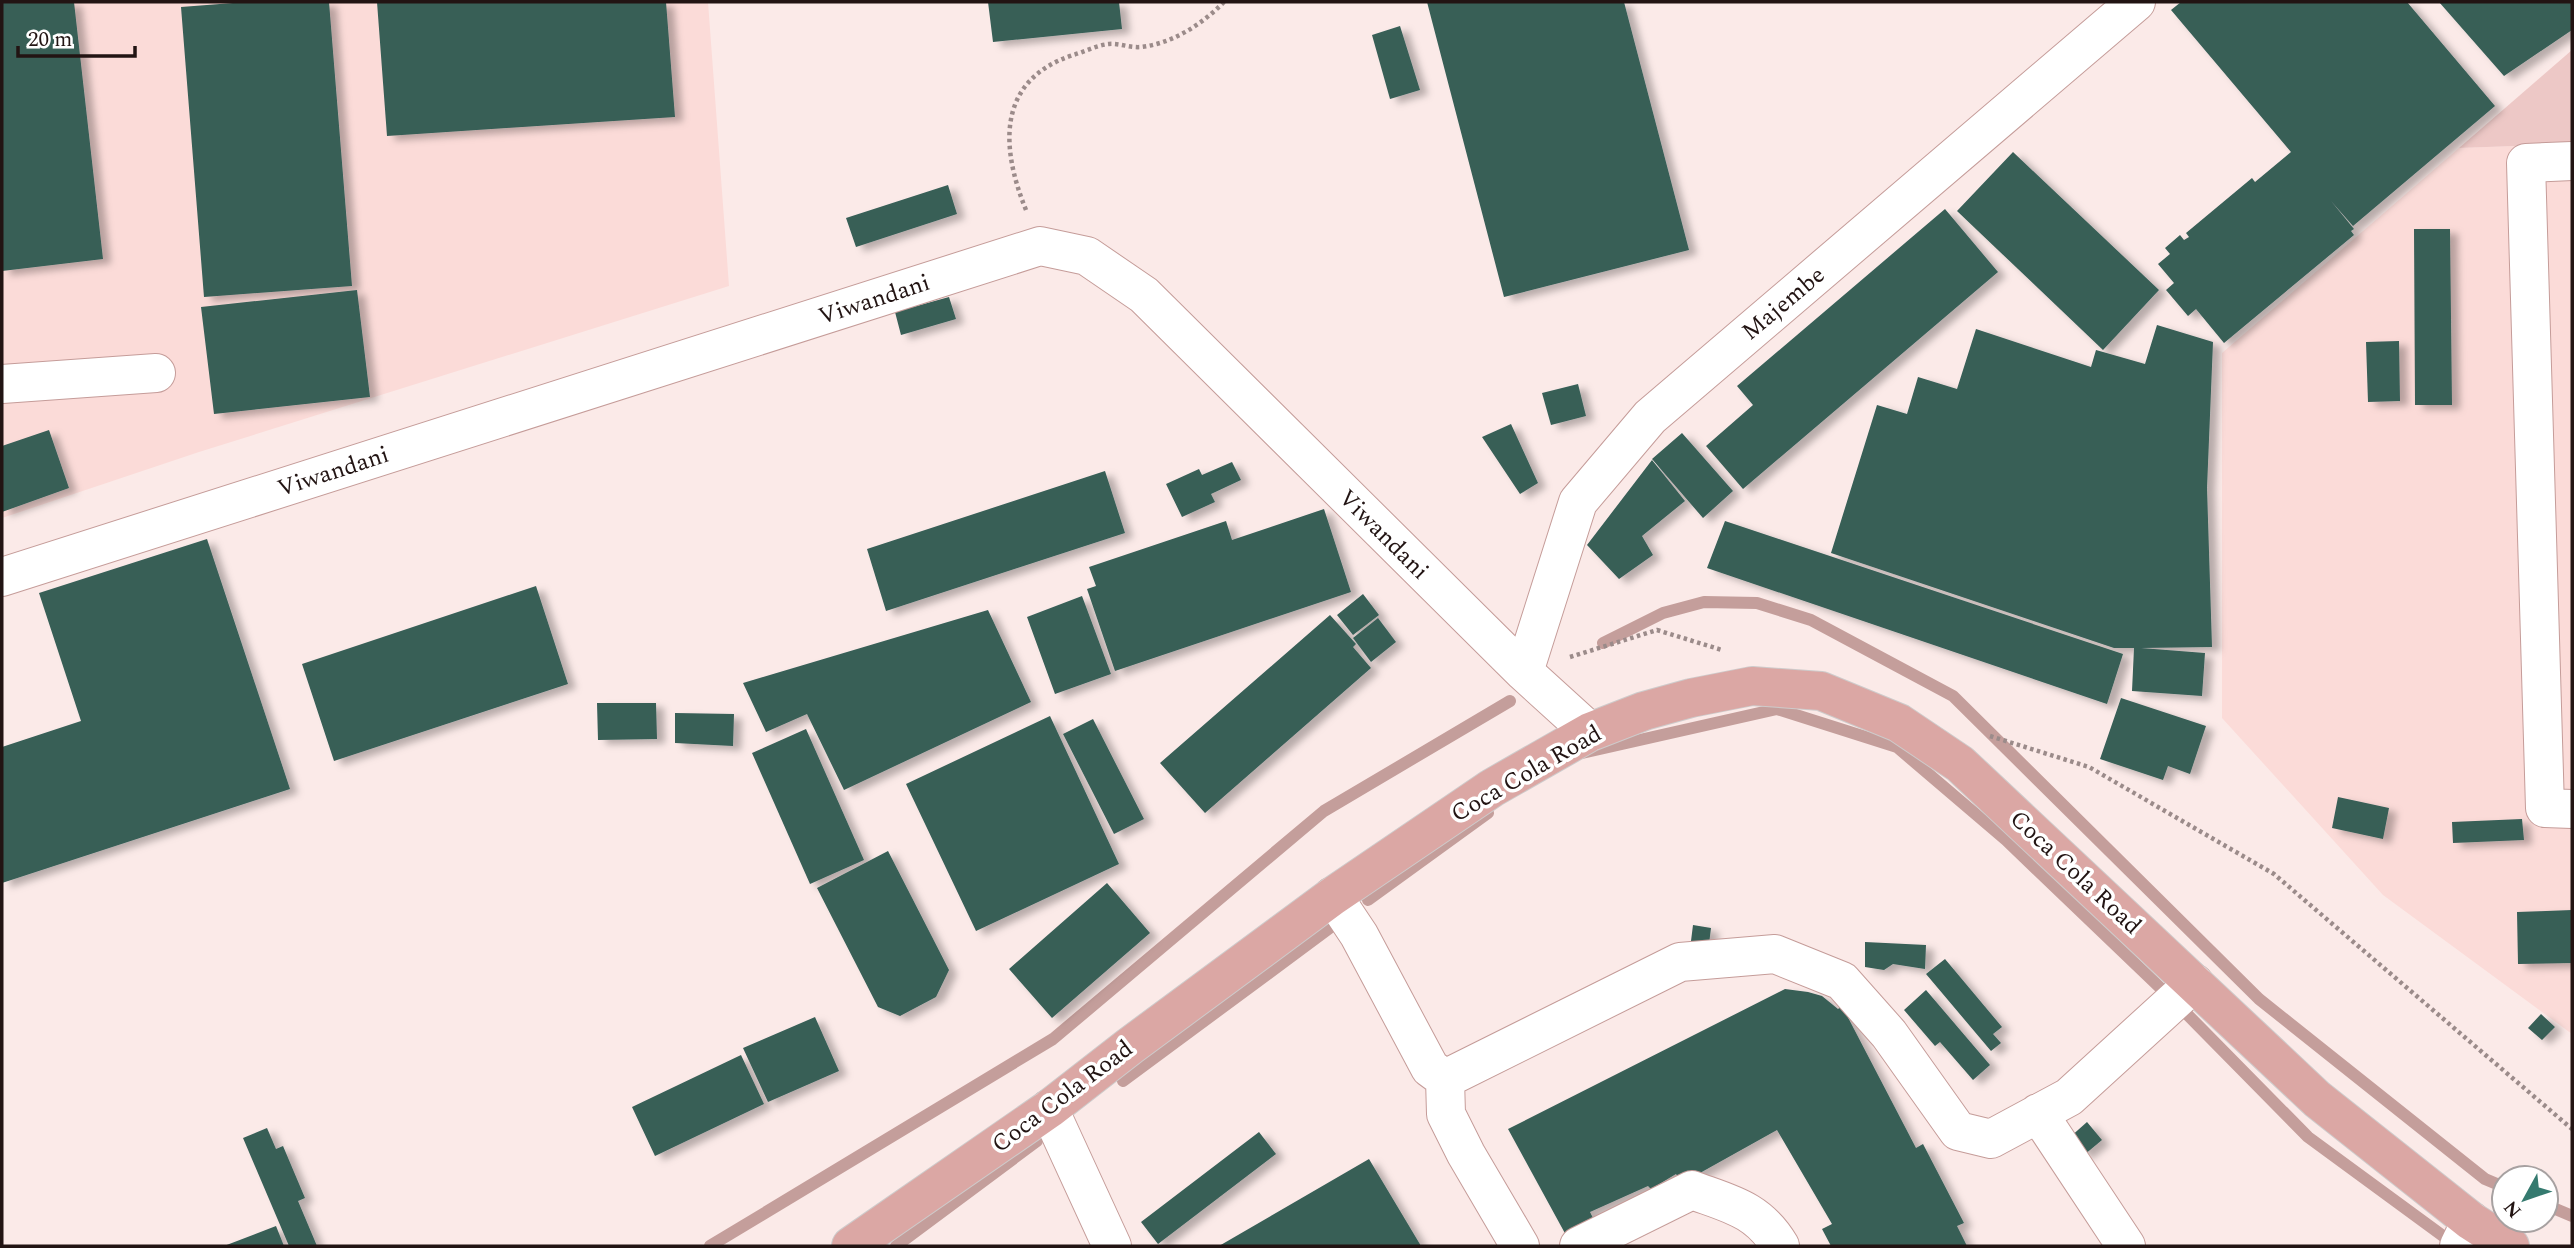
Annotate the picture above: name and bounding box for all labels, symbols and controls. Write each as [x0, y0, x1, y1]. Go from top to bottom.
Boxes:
scale bar [18, 14, 135, 58]
text: 20 m [28, 24, 72, 56]
street label: Majembe [1734, 258, 1833, 350]
street label: Viwandani [814, 265, 935, 335]
street label: Viwandani [273, 437, 394, 507]
street label: Viwandani [1330, 481, 1437, 588]
street label: Coca Cola Road [1444, 716, 1609, 832]
street label: Coca Cola Road [2001, 802, 2149, 944]
street label: Coca Cola Road [984, 1032, 1141, 1162]
north arrow [2490, 1164, 2560, 1234]
text: N [2497, 1194, 2529, 1224]

